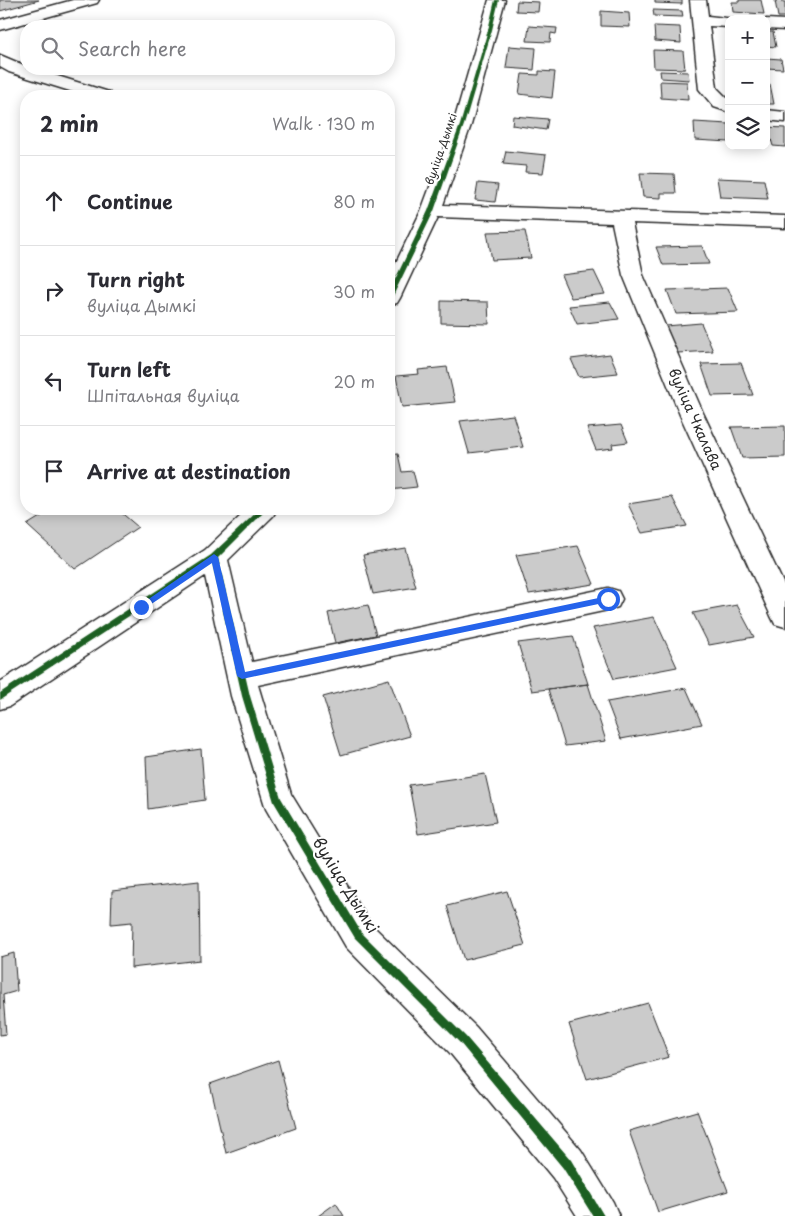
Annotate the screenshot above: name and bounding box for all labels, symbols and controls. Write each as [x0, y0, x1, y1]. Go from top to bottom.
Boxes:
map controls [725, 15, 770, 150]
button: + [725, 15, 770, 60]
search box [20, 20, 395, 75]
icon: search [38, 34, 66, 62]
text: Search here [78, 34, 187, 62]
button: − [725, 60, 770, 105]
button: layers [725, 105, 770, 150]
text: 2 min [40, 107, 99, 139]
text: Walk · 130 m [272, 111, 375, 135]
street label: вуліца Дымкі [420, 111, 461, 187]
icon: ahead [40, 187, 68, 215]
text: Continue [87, 187, 173, 215]
text: 80 m [333, 189, 375, 213]
text: Turn right [87, 265, 185, 293]
icon: right [40, 277, 68, 305]
text: 30 m [333, 279, 375, 303]
text: вуліца Дымкі [87, 293, 196, 317]
text: Turn left [87, 355, 171, 383]
street label: вуліца Чкалава [664, 364, 727, 473]
icon: left [40, 367, 68, 395]
text: 20 m [334, 369, 375, 393]
text: Шпітальная вуліца [87, 383, 240, 407]
icon: arrive [40, 457, 68, 485]
text: Arrive at destination [87, 457, 291, 485]
route start [597, 588, 620, 611]
route end [130, 596, 153, 619]
street label: вуліца Дымкі [308, 832, 386, 937]

